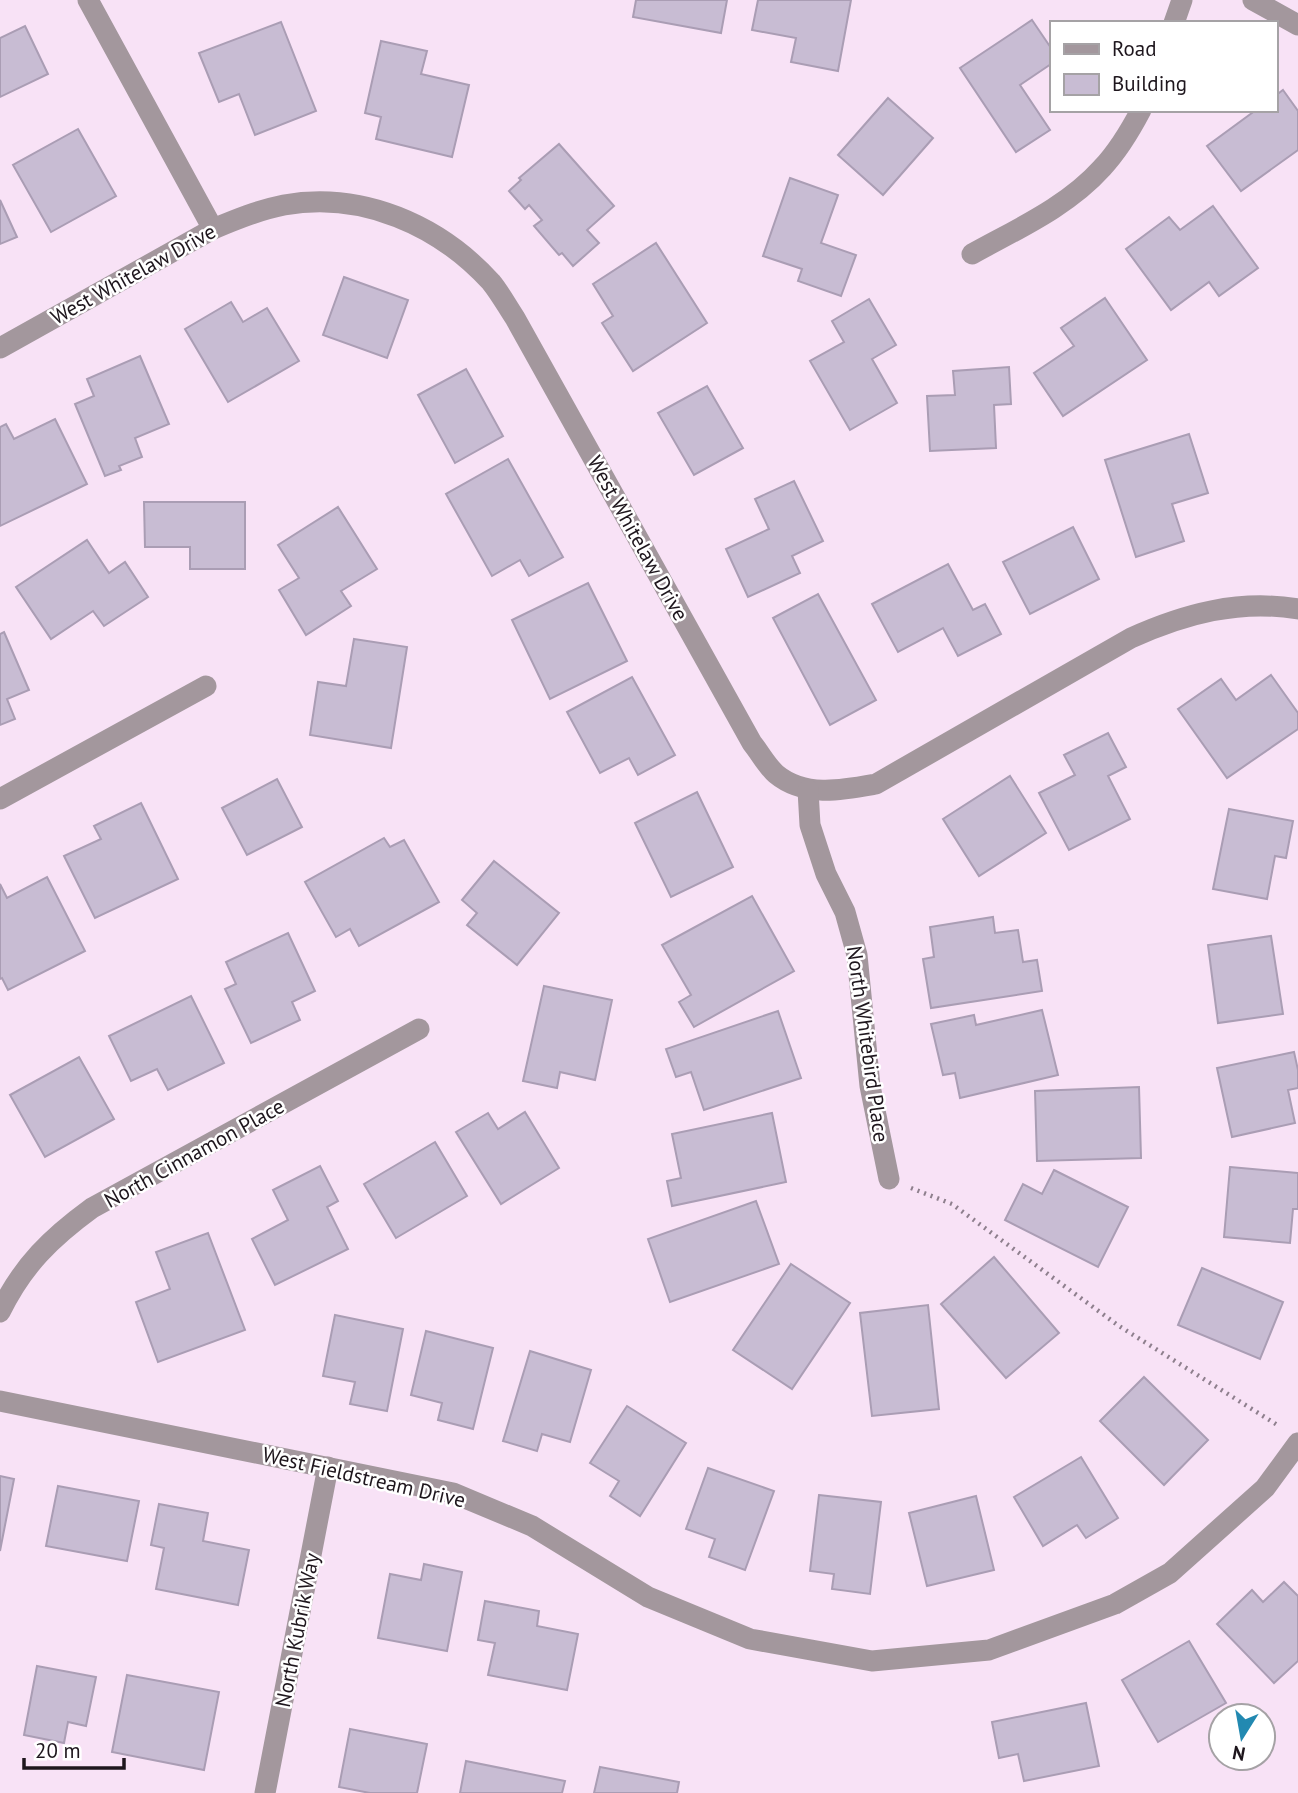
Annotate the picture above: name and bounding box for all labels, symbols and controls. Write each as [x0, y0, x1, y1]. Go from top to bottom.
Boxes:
legend [1050, 21, 1277, 112]
text: Road [1112, 35, 1156, 62]
text: Building [1112, 70, 1187, 97]
street label: West Whitelaw Drive [46, 217, 220, 331]
street label: West Whitelaw Drive [581, 451, 695, 625]
street label: North Whitebird Place [841, 944, 895, 1144]
street label: North Cinnamon Place [99, 1092, 289, 1214]
street label: West Fieldstream Drive [260, 1441, 468, 1513]
street label: North Kubrik Way [269, 1550, 325, 1709]
north arrow [1207, 1702, 1277, 1772]
scale bar [24, 1727, 124, 1771]
text: 20 m [35, 1737, 81, 1764]
text: N [1230, 1741, 1247, 1767]

